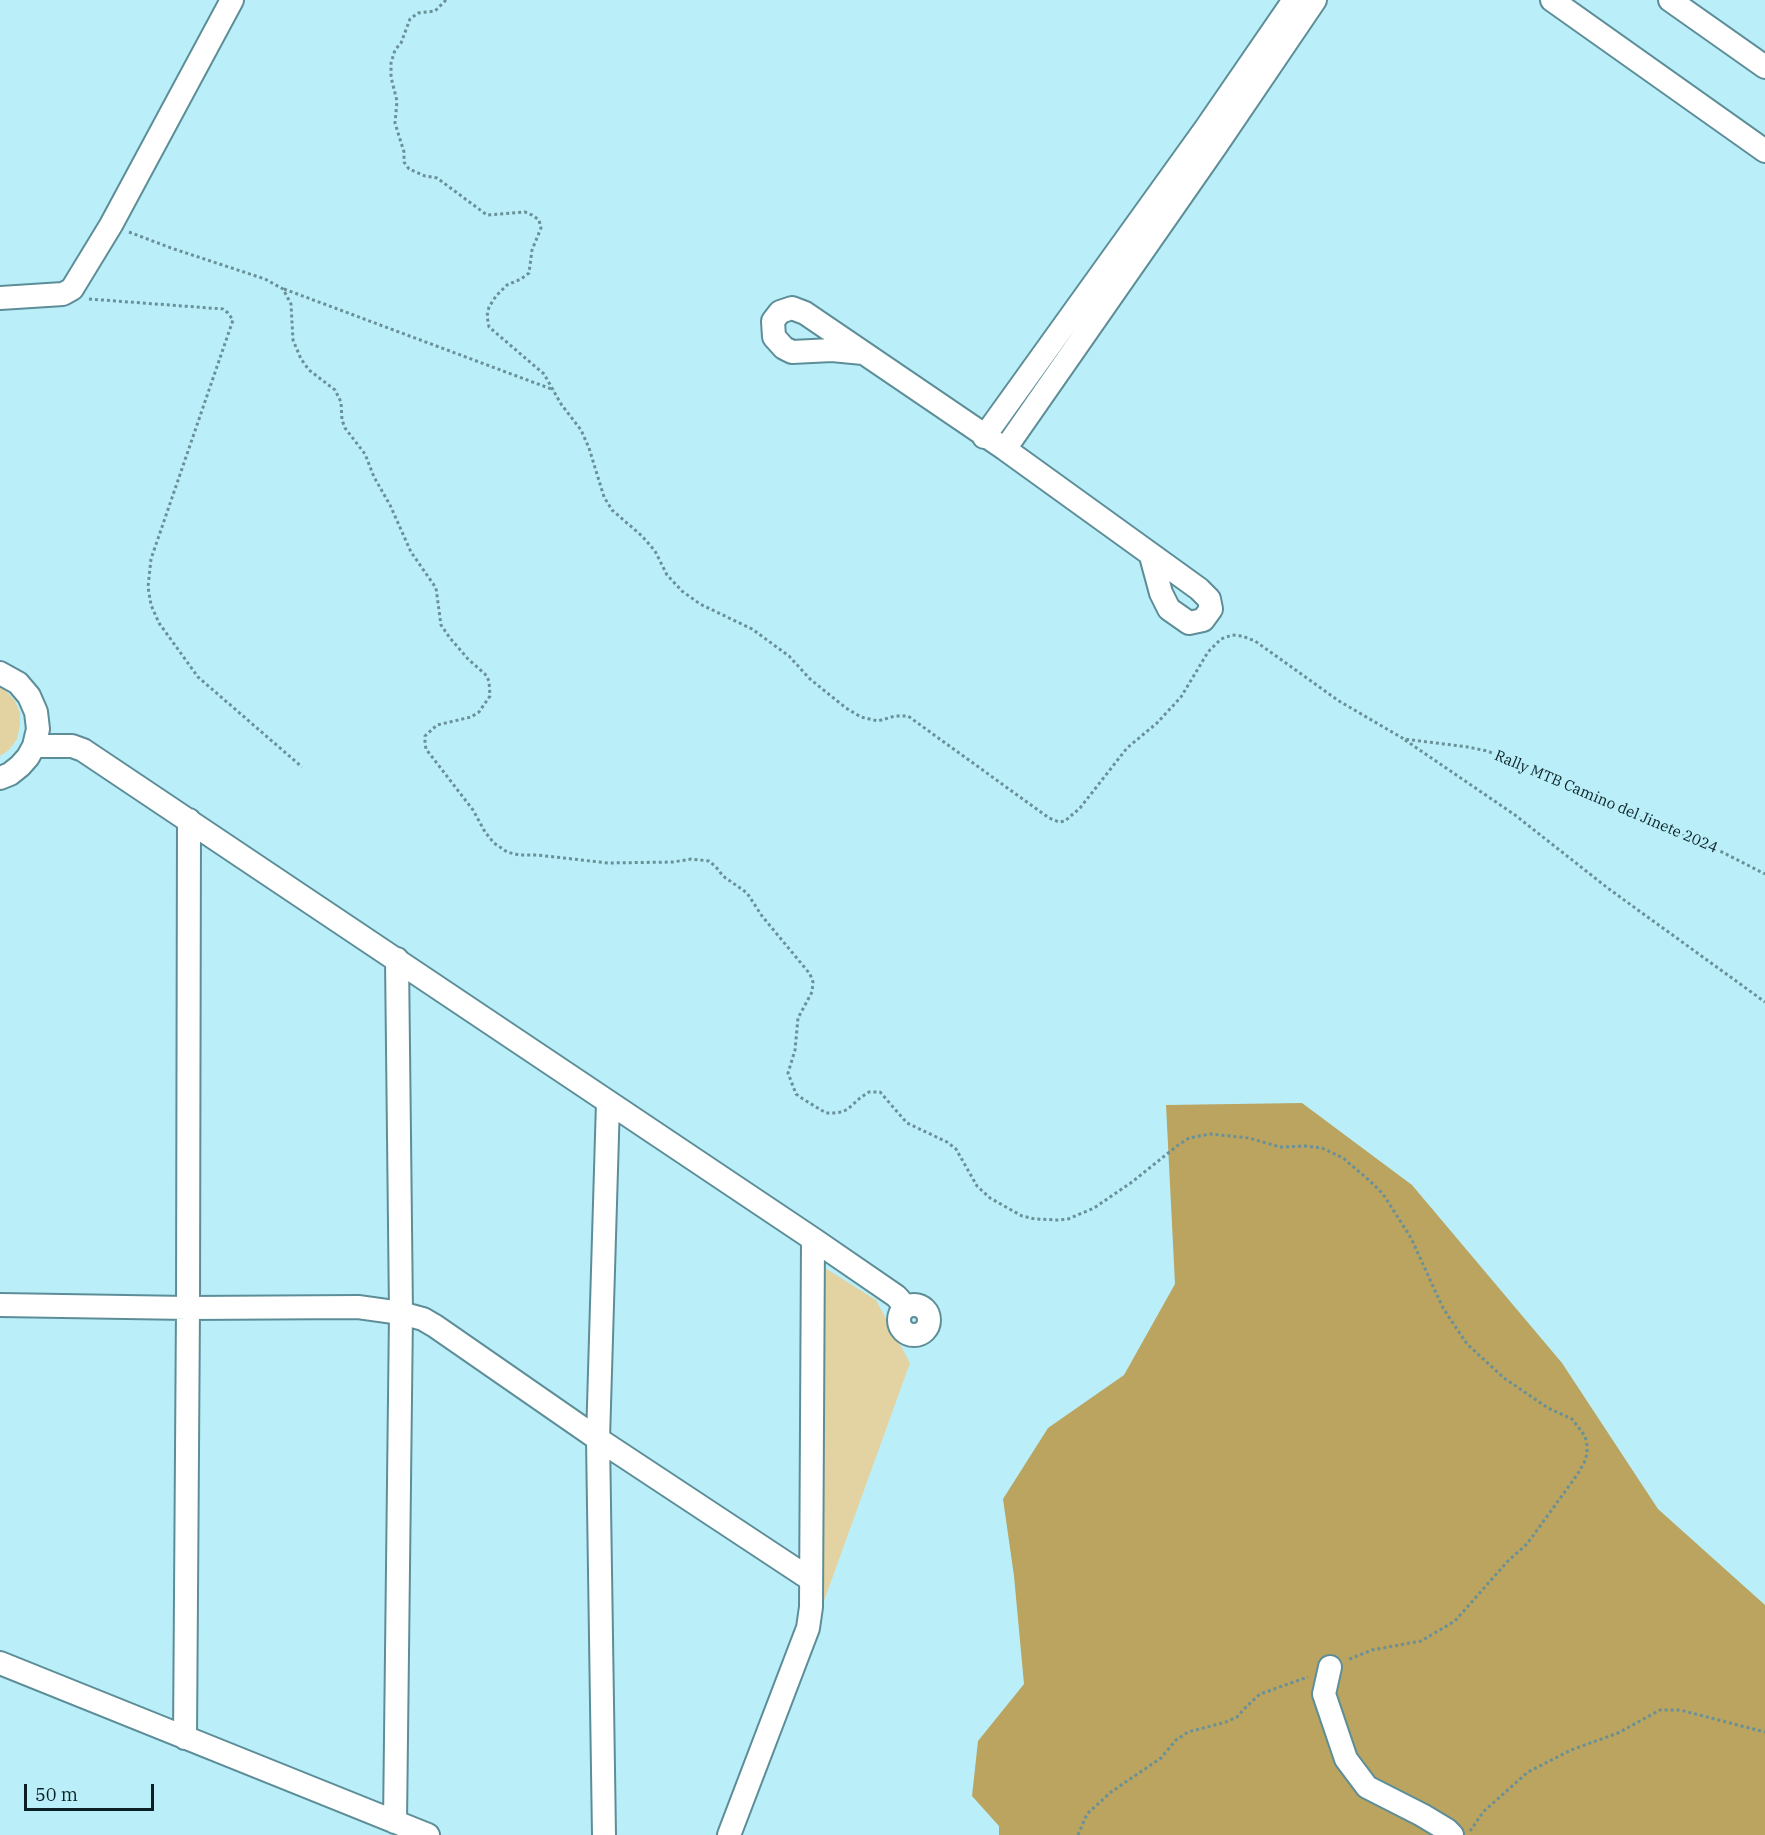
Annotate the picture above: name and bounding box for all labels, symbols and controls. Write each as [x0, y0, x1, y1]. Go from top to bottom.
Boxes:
street label: Rally MTB Camino del Jinete 2024 [1492, 747, 1720, 857]
scale bar [27, 1772, 158, 1810]
text: 50 m [35, 1783, 78, 1806]

